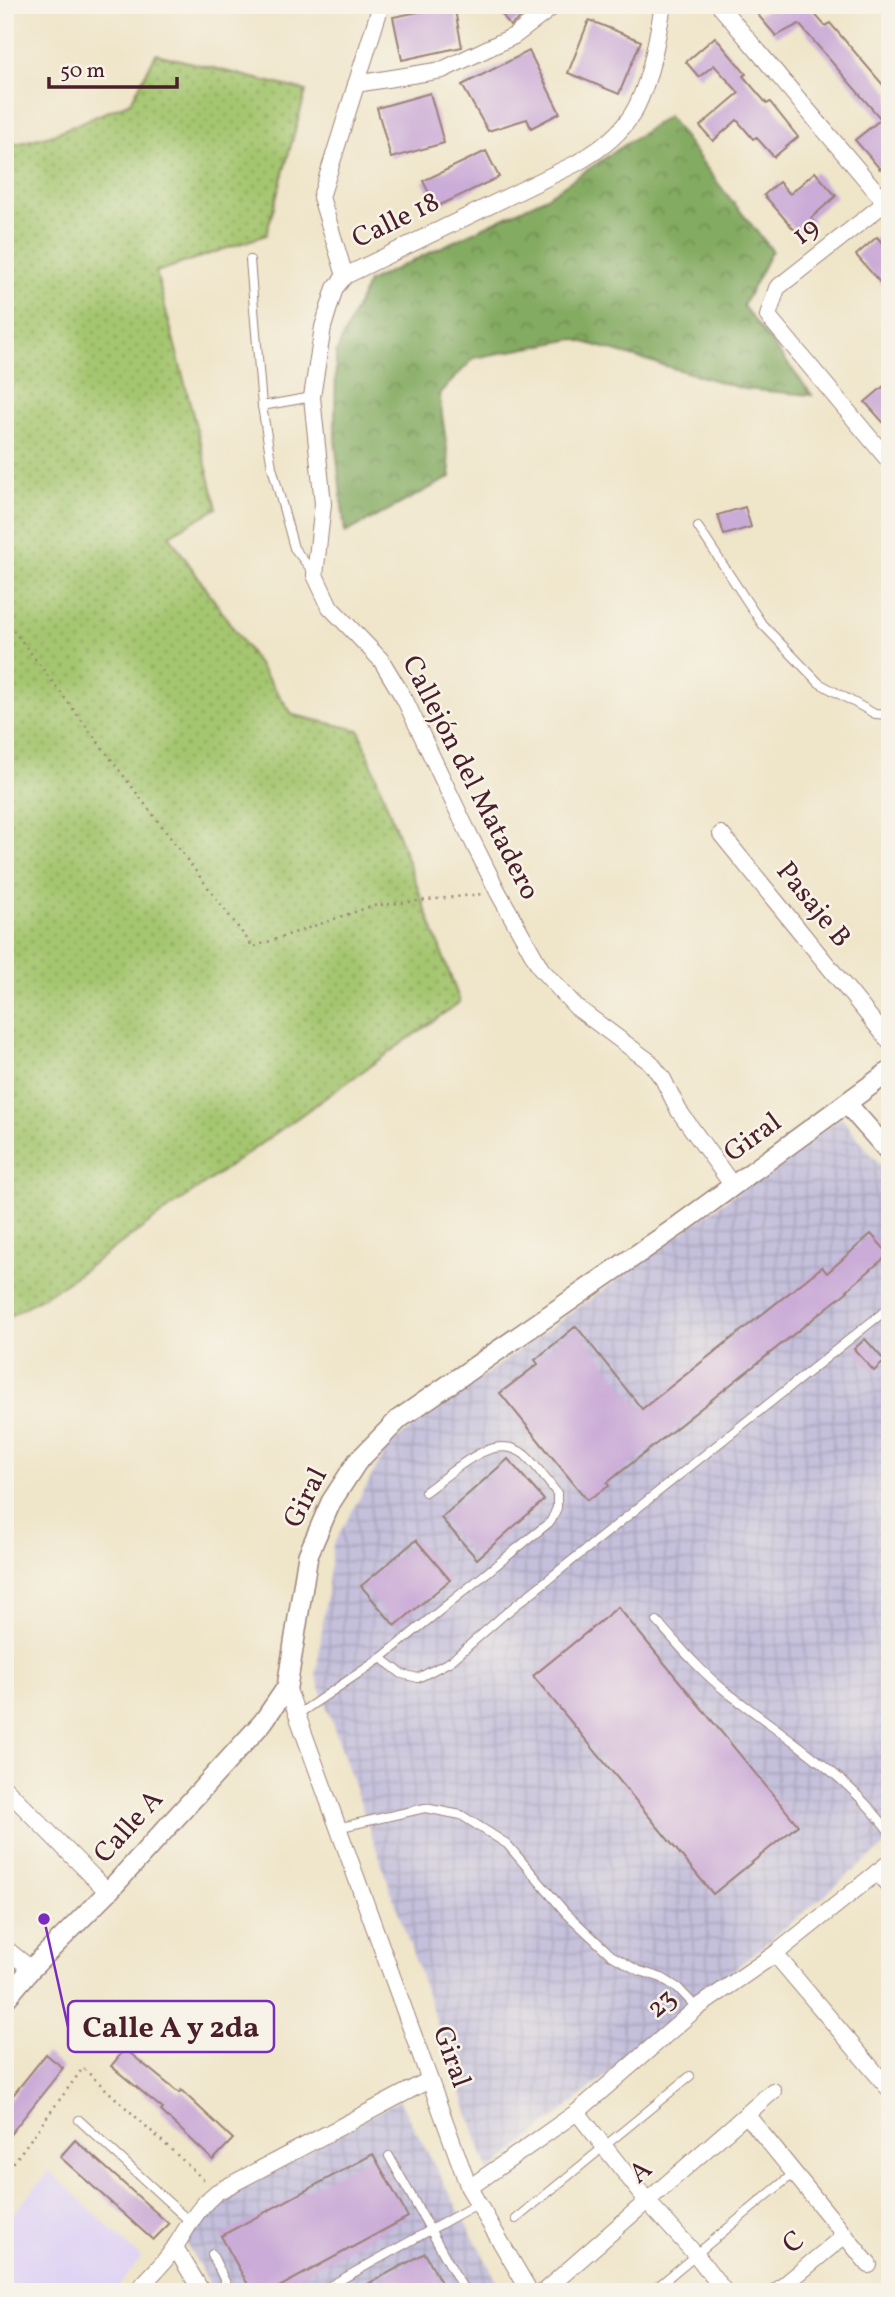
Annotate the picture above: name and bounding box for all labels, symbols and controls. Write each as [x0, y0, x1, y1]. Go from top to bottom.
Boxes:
scale bar [49, 46, 177, 90]
text: 50 m [60, 57, 105, 86]
street label: Calle 18 [346, 183, 446, 259]
street label: 19 [784, 209, 828, 255]
street label: Callejón del Matadero [391, 649, 549, 907]
street label: Pasaje B [766, 854, 860, 956]
street label: Giral [716, 1104, 790, 1172]
street label: Giral [274, 1461, 338, 1535]
street label: Calle A [85, 1781, 173, 1873]
street label: 23 [638, 1980, 686, 2028]
callout: Calle A y 2da [68, 2001, 274, 2052]
text: Calle A y 2da [83, 2008, 259, 2050]
street label: Giral [422, 2021, 480, 2093]
street label: A [621, 2151, 661, 2193]
street label: C [774, 2222, 814, 2264]

